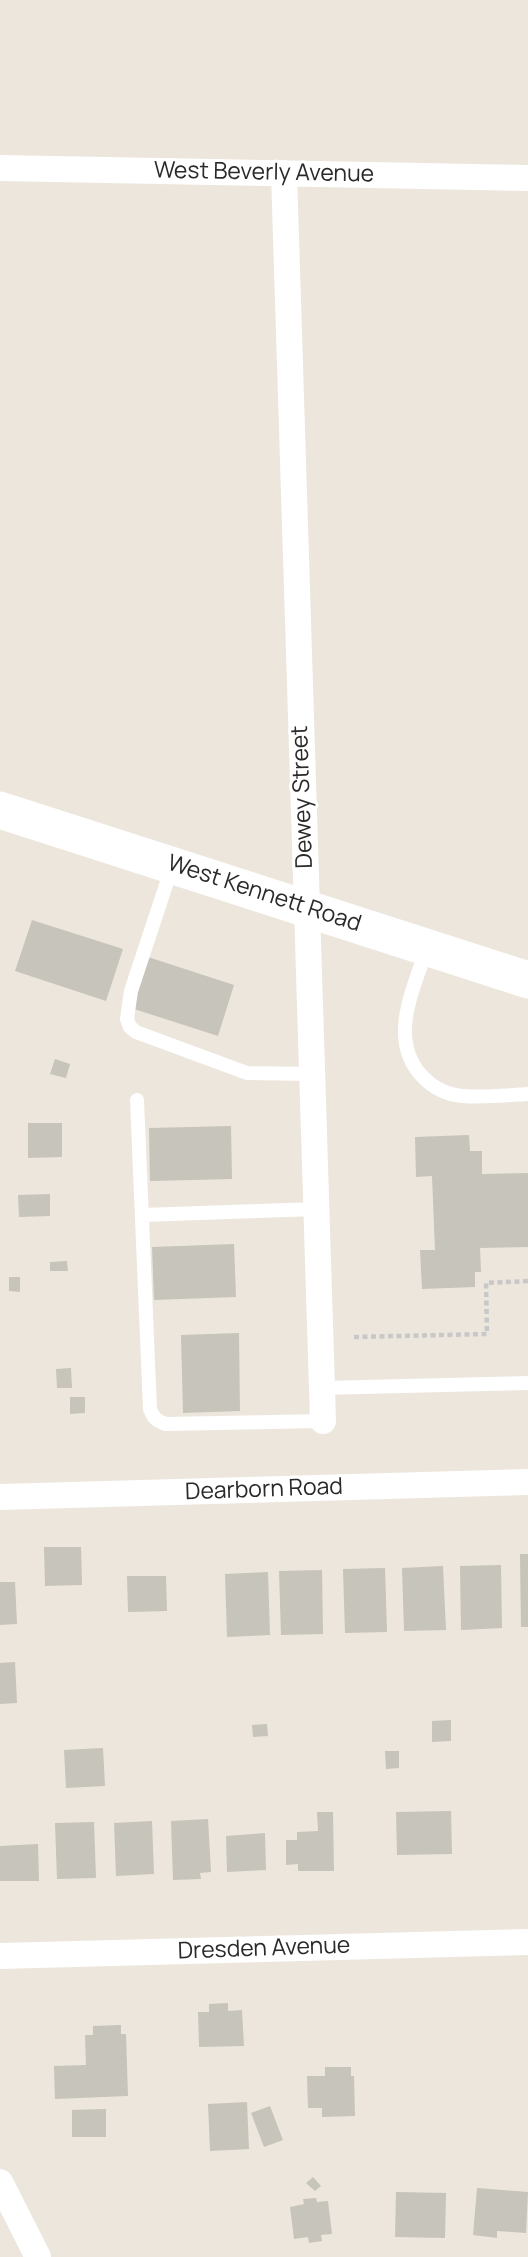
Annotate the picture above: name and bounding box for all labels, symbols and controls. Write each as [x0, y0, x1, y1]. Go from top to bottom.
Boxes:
street label: West Beverly Avenue [154, 157, 374, 189]
street label: Dewey Street [287, 725, 319, 869]
street label: West Kennett Road [164, 850, 364, 938]
street label: Dearborn Road [185, 1473, 343, 1507]
street label: Dresden Avenue [177, 1932, 351, 1966]

